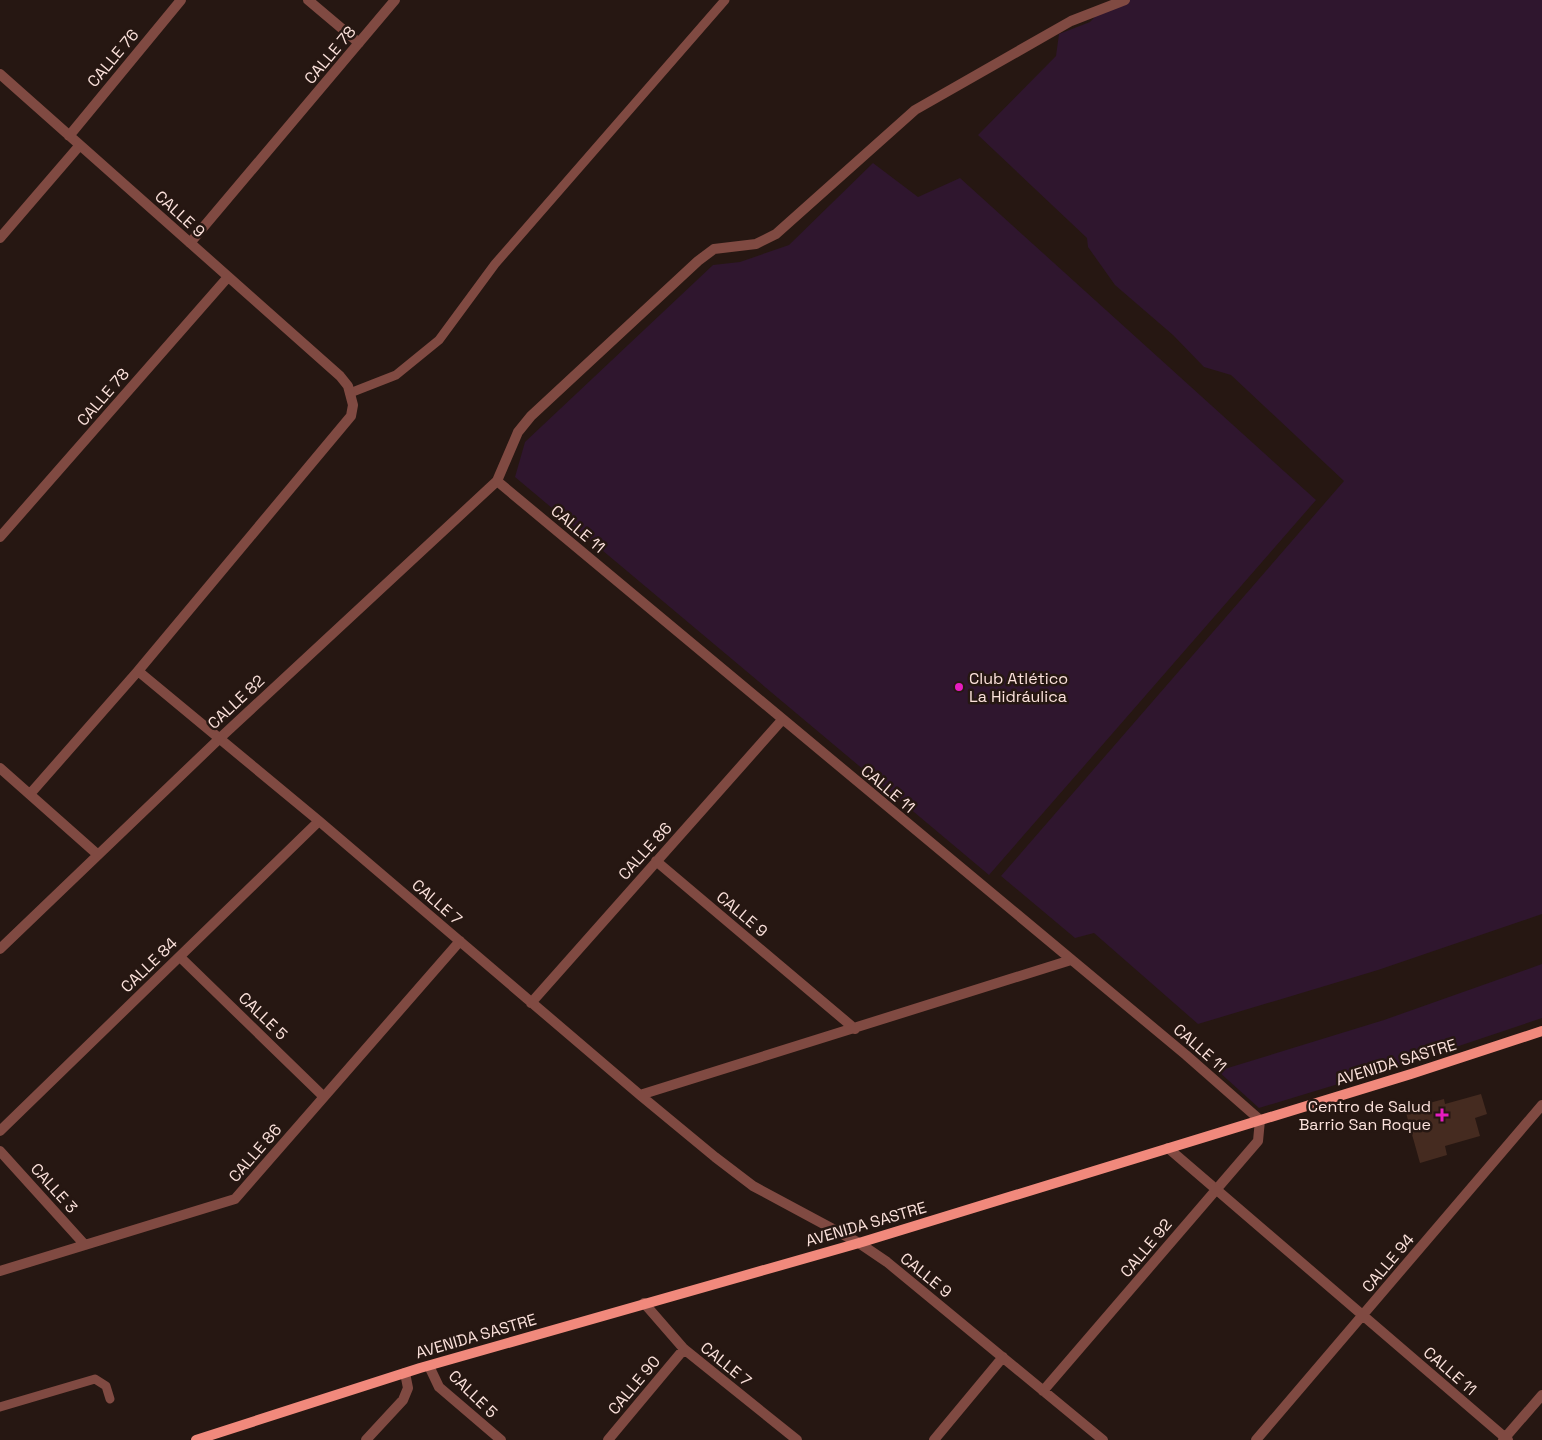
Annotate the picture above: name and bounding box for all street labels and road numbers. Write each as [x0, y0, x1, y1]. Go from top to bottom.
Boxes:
street label: CALLE 78 [300, 22, 360, 88]
street label: CALLE 76 [83, 25, 143, 91]
street label: CALLE 9 [150, 186, 210, 242]
street label: CALLE 78 [72, 364, 134, 430]
street label: CALLE 11 [547, 500, 609, 558]
street label: CALLE 82 [203, 670, 269, 734]
street label: CALLE 11 [857, 760, 919, 818]
street label: CALLE 86 [614, 818, 676, 884]
street label: CALLE 7 [408, 874, 466, 930]
street label: CALLE 9 [712, 886, 772, 942]
street label: CALLE 84 [116, 933, 182, 997]
street label: CALLE 5 [234, 987, 292, 1045]
street label: CALLE 11 [1169, 1019, 1231, 1077]
street label: AVENIDA SASTRE [1333, 1034, 1459, 1090]
street label: CALLE 86 [224, 1119, 286, 1187]
street label: CALLE 3 [26, 1158, 82, 1218]
street label: AVENIDA SASTRE [803, 1197, 929, 1251]
street label: CALLE 92 [1115, 1214, 1177, 1282]
street label: CALLE 94 [1357, 1229, 1419, 1297]
street label: CALLE 9 [896, 1248, 956, 1302]
street label: AVENIDA SASTRE [413, 1309, 539, 1363]
street label: CALLE 7 [696, 1337, 756, 1391]
street label: CALLE 11 [1419, 1342, 1481, 1400]
street label: CALLE 90 [603, 1351, 665, 1419]
street label: CALLE 5 [444, 1365, 502, 1423]

